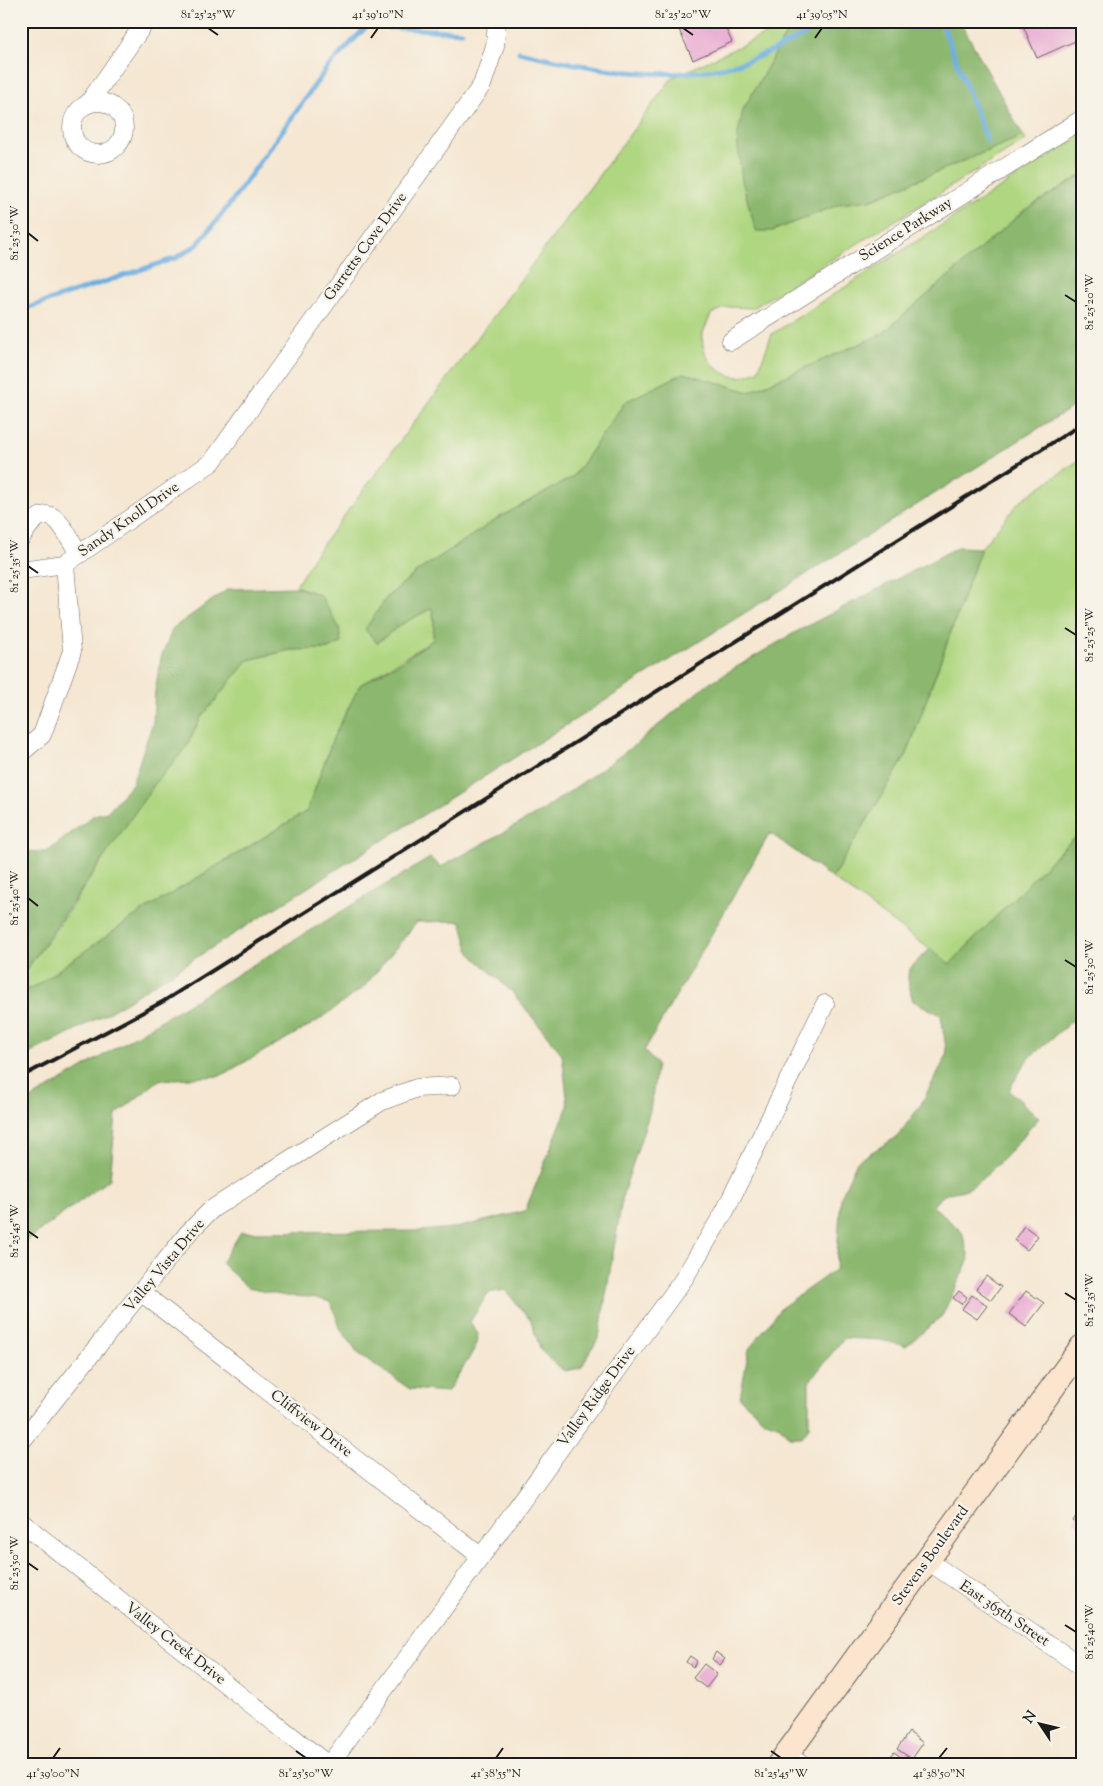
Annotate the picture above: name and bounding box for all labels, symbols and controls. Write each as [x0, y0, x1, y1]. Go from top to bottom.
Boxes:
text: 81°25'25"W [181, 6, 236, 24]
text: 41°39'10"N [352, 6, 404, 24]
text: 81°25'20"W [655, 6, 712, 24]
text: 41°39'05"N [796, 6, 848, 24]
street label: Garretts Cove Drive [319, 188, 413, 306]
street label: Science Parkway [855, 193, 957, 267]
text: 81°25'30"W [6, 205, 24, 261]
text: 81°25'20"W [1081, 273, 1099, 330]
street label: Sandy Knoll Drive [74, 477, 184, 563]
text: 81°25'35"W [6, 539, 24, 593]
text: 81°25'25"W [1081, 607, 1099, 662]
text: 81°25'40"W [6, 870, 24, 926]
text: 81°25'30"W [1081, 939, 1099, 995]
text: 81°25'45"W [6, 1204, 24, 1258]
street label: Valley Vista Drive [120, 1215, 210, 1317]
text: 81°25'35"W [1081, 1273, 1099, 1327]
street label: Valley Ridge Drive [553, 1342, 641, 1452]
street label: Cliffview Drive [266, 1385, 356, 1463]
street label: Stevens Boulevard [888, 1501, 975, 1610]
text: 81°25'50"W [6, 1535, 24, 1590]
street label: East 365th Street [955, 1576, 1053, 1652]
street label: Valley Creek Drive [120, 1598, 230, 1690]
text: 81°25'40"W [1081, 1604, 1099, 1660]
north arrow [1016, 1698, 1066, 1748]
text: N [1020, 1707, 1042, 1728]
text: 41°39'00"N [26, 1765, 80, 1783]
text: 81°25'50"W [279, 1765, 334, 1783]
text: 41°38'55"N [471, 1765, 522, 1783]
text: 81°25'45"W [754, 1765, 808, 1783]
text: 41°38'50"N [913, 1765, 965, 1783]

